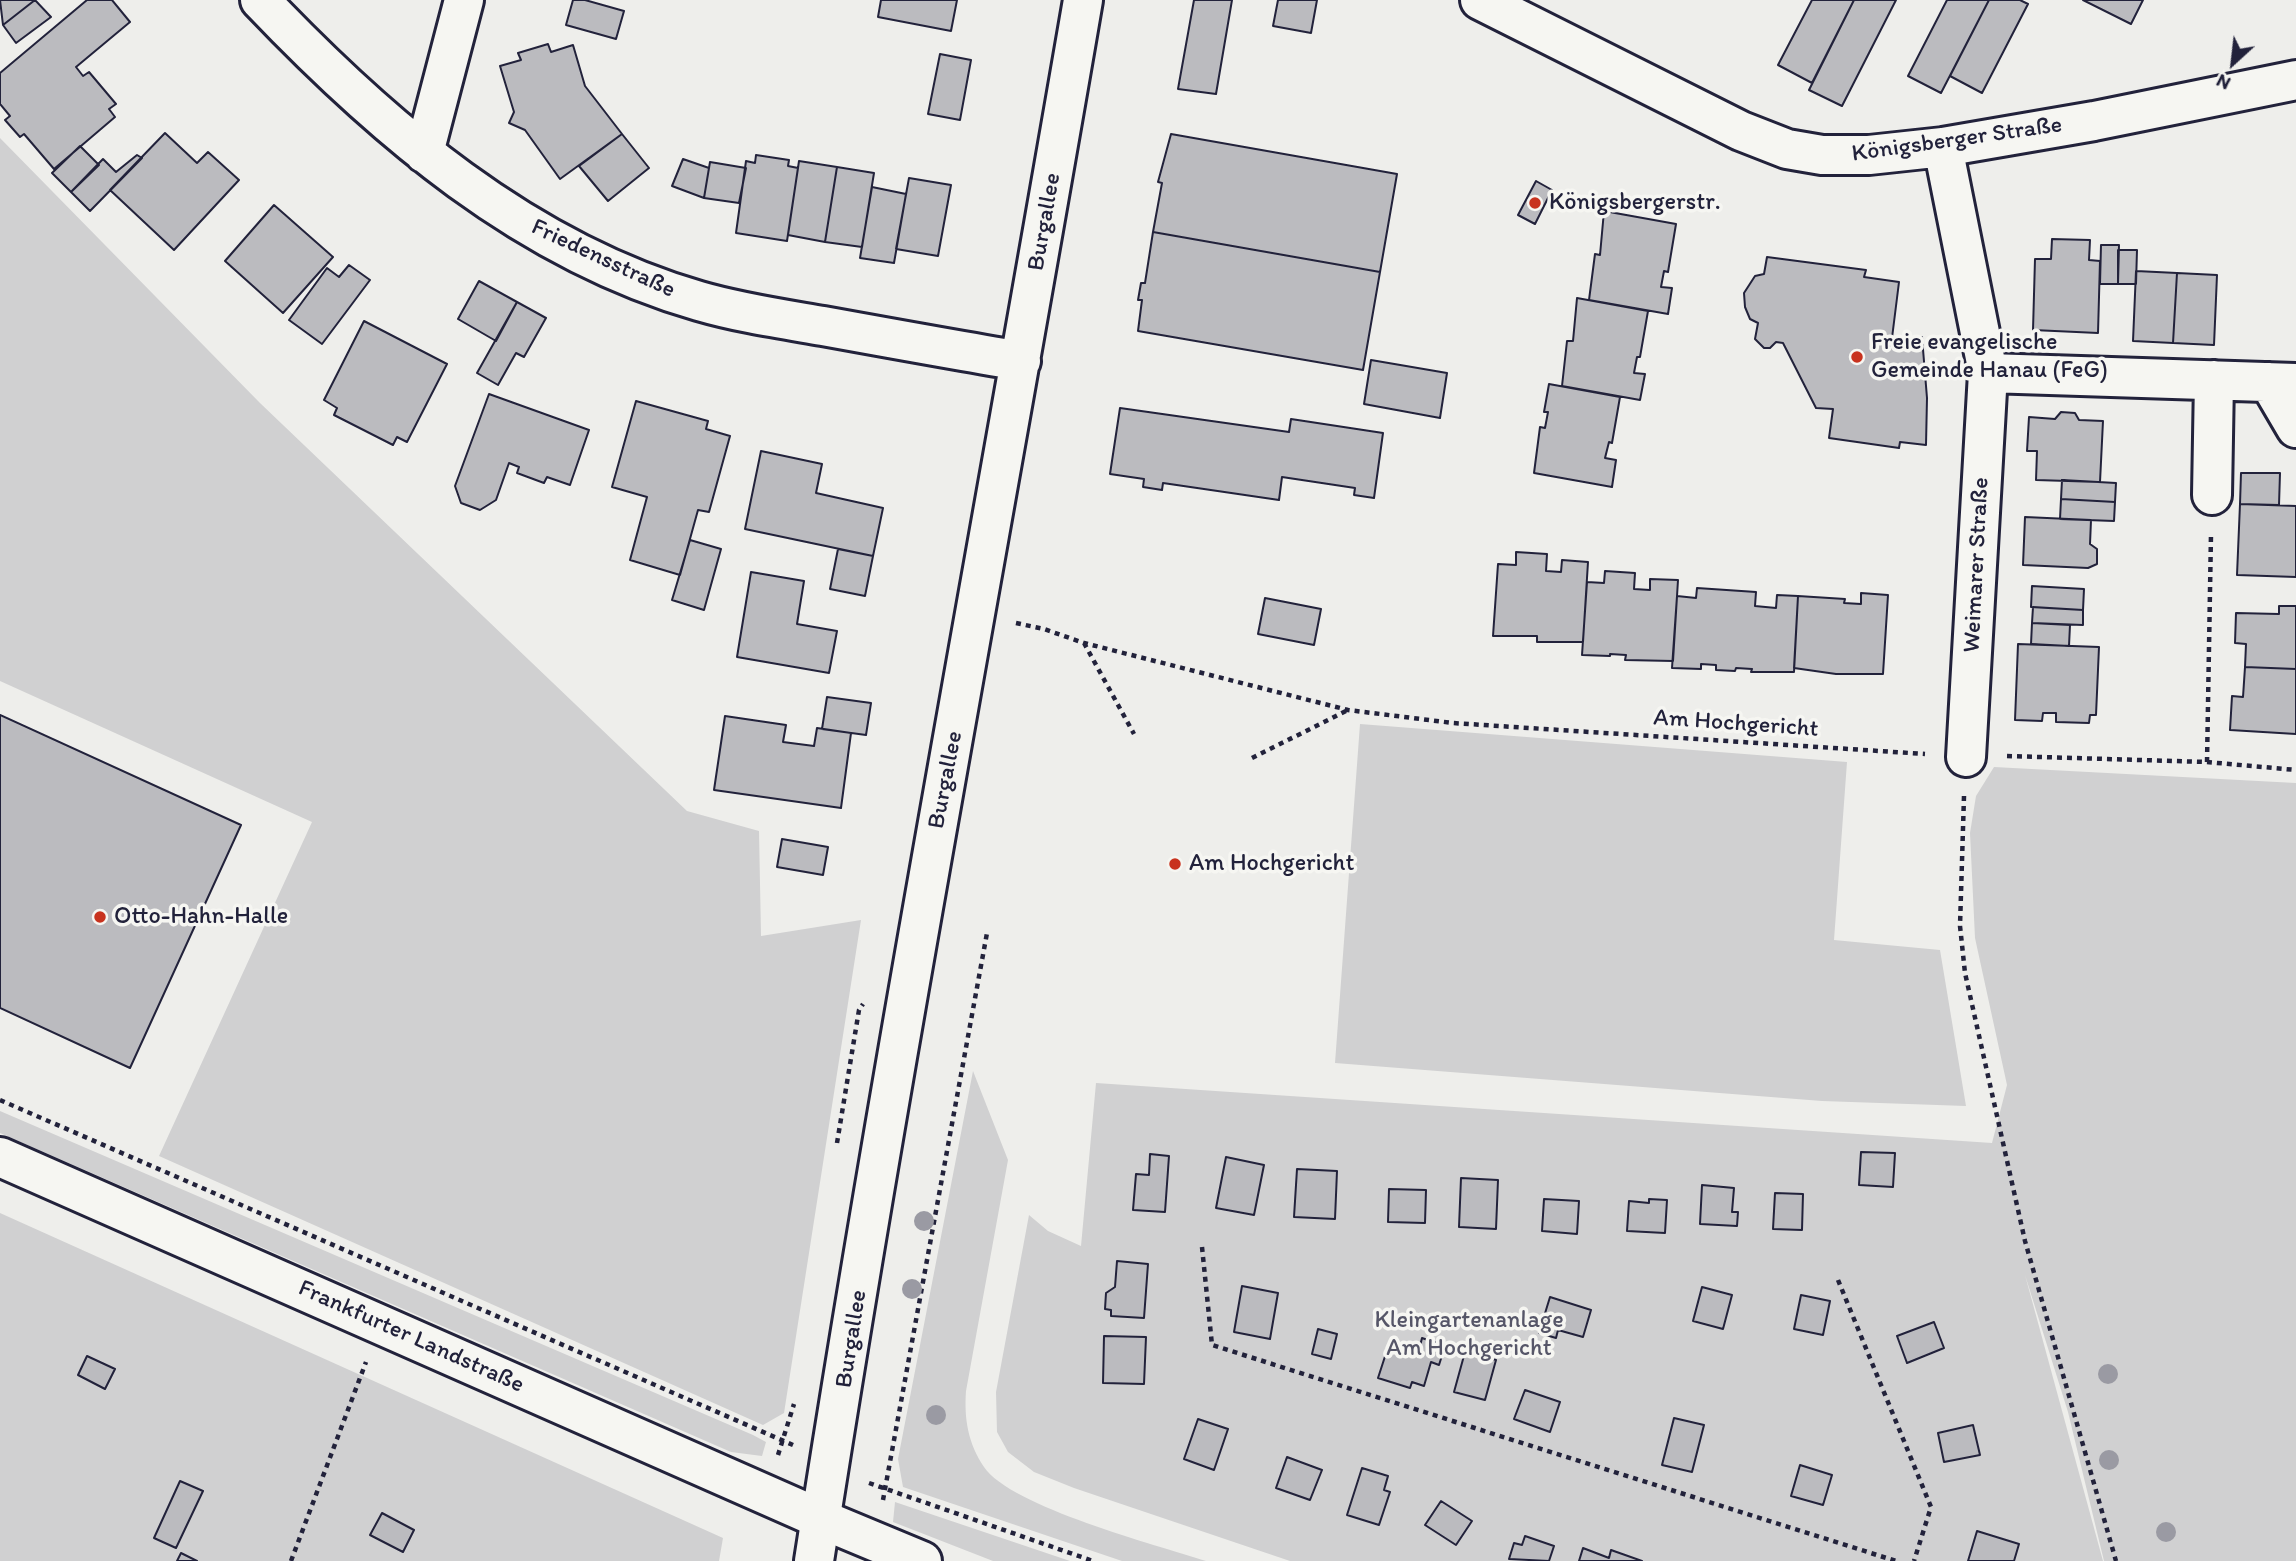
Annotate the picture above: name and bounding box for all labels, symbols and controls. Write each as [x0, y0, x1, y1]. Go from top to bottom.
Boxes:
north arrow [2198, 28, 2268, 98]
text: N [2212, 69, 2234, 95]
street label: Königsberger Straße [1850, 111, 2064, 169]
street label: Burgallee [1022, 171, 1068, 273]
place label: Königsbergerstr. [1549, 189, 1721, 217]
marker: Königsbergerstr. [1527, 195, 1543, 211]
street label: Friedensstraße [526, 213, 680, 305]
place label: Freie evangelische Gemeinde Hanau (FeG) [1871, 329, 2108, 385]
marker: Freie evangelische Gemeinde Hanau (FeG) [1849, 349, 1865, 365]
street label: Weimarer Straße [1958, 477, 1996, 653]
street label: Am Hochgericht [1652, 704, 1820, 744]
street label: Burgallee [922, 729, 970, 831]
place label: Am Hochgericht [1189, 850, 1354, 878]
marker: Am Hochgericht [1167, 856, 1183, 872]
place label: Otto-Hahn-Halle [114, 903, 288, 931]
marker: Otto-Hahn-Halle [92, 909, 108, 925]
street label: Frankfurter Landstraße [294, 1274, 528, 1400]
street label: Burgallee [830, 1288, 874, 1390]
park label: Kleingartenanlage Am Hochgericht [1374, 1307, 1564, 1363]

